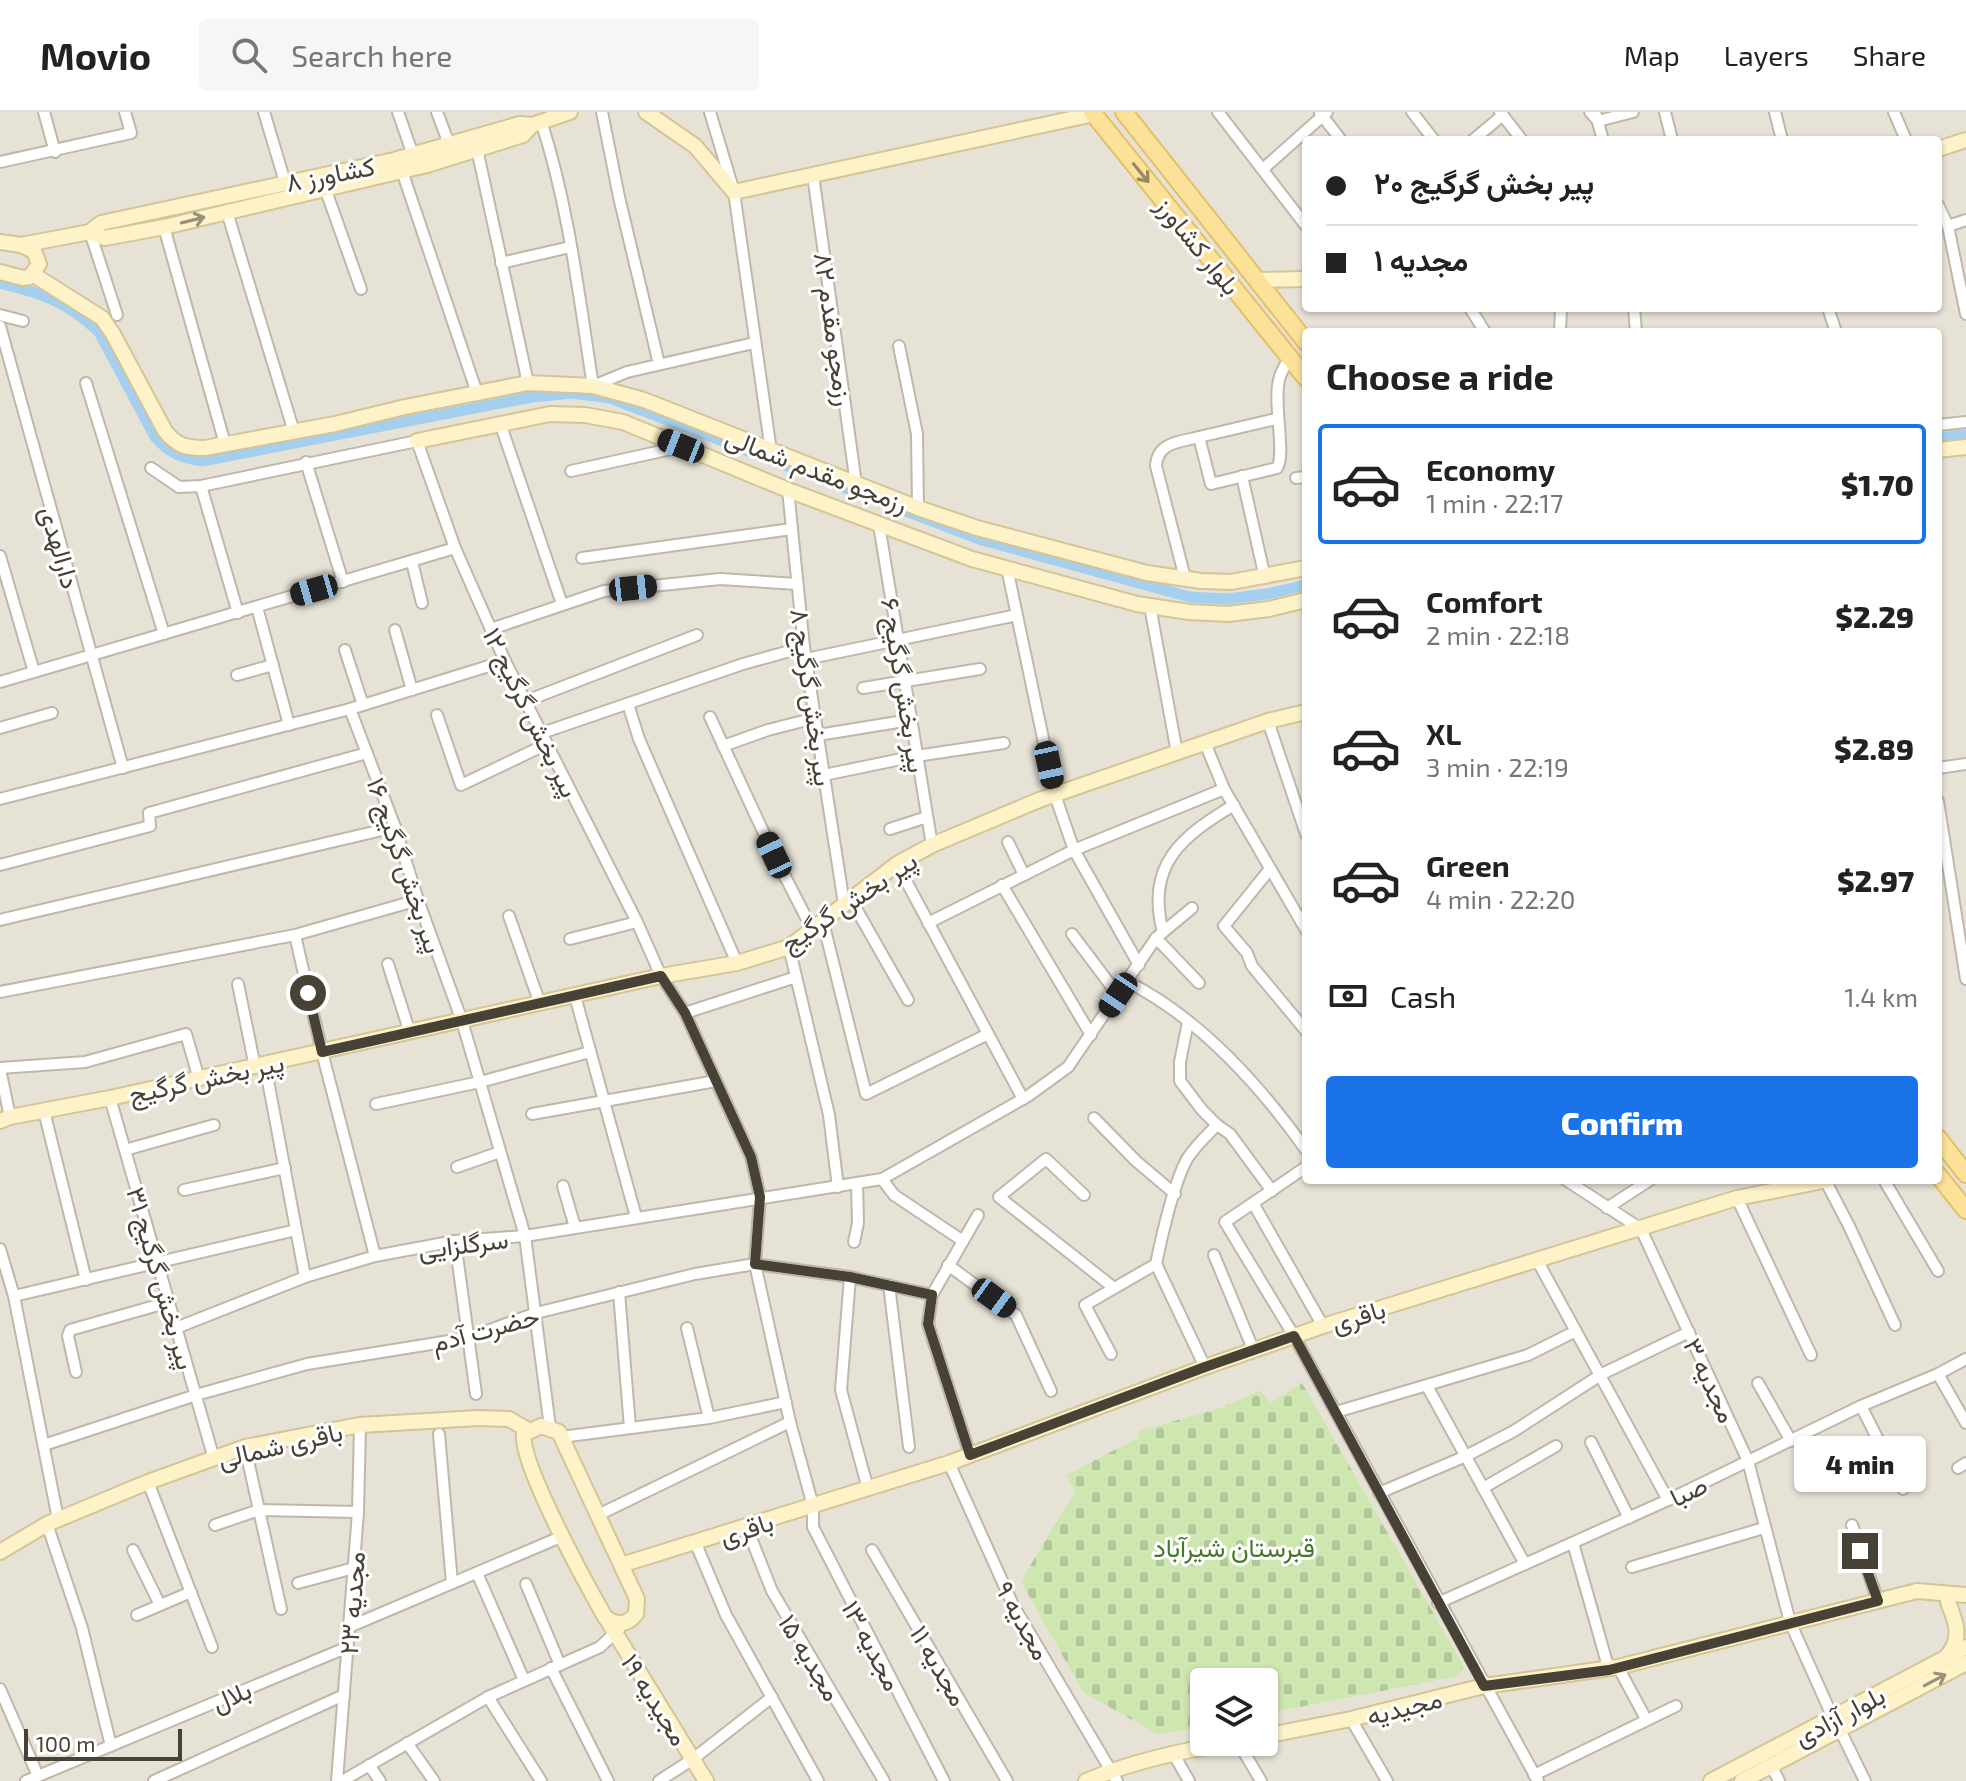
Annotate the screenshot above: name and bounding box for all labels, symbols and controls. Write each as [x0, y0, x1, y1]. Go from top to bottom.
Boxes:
search box [199, 19, 759, 91]
text: Movio [40, 32, 151, 78]
icon: search [227, 33, 271, 77]
text: Search here [291, 37, 452, 73]
text: Map [1624, 38, 1680, 72]
text: Layers [1724, 38, 1809, 72]
text: Share [1853, 38, 1926, 72]
street label: کشاورز ۸ [283, 149, 378, 199]
one-way arrow [1132, 162, 1150, 183]
text: پیر بخش گرگیج ۲۰ [1374, 164, 1594, 200]
street label: بلوار کشاورز [1148, 189, 1248, 302]
one-way arrow [180, 211, 206, 226]
text: مجدیه ۱ [1374, 241, 1468, 277]
street label: رزمجو مقدم ۸۲ [806, 250, 861, 408]
text: Choose a ride [1326, 354, 1554, 397]
street label: رزمجو مقدم شمالی [720, 420, 913, 521]
car [654, 426, 708, 466]
icon: car [1330, 448, 1402, 520]
text: Economy [1426, 451, 1555, 487]
text: $1.70 [1841, 466, 1914, 502]
text: 1 min · 22:17 [1426, 487, 1563, 518]
street label: دارالهدی [33, 502, 88, 592]
car [288, 572, 340, 608]
car [608, 574, 658, 602]
icon: car [1330, 580, 1402, 652]
text: Comfort [1426, 583, 1543, 619]
street label: پیر بخش گرگیج ۶ [872, 595, 934, 775]
text: $2.29 [1835, 598, 1914, 634]
street label: پیر بخش گرگیج ۸ [781, 606, 841, 788]
text: 2 min · 22:18 [1426, 619, 1570, 650]
street label: پیر بخش گرگیج ۱۲ [474, 622, 586, 804]
icon: car [1330, 712, 1402, 784]
text: XL [1426, 715, 1461, 751]
text: $2.89 [1834, 730, 1914, 766]
car [1032, 739, 1066, 791]
text: 3 min · 22:19 [1426, 751, 1569, 782]
street label: پیر بخش گرگیج ۱۶ [358, 773, 451, 958]
car [753, 828, 795, 882]
street label: پیر بخش گرگیج [774, 844, 924, 961]
icon: car [1330, 844, 1402, 916]
text: Green [1426, 847, 1510, 883]
text: $2.97 [1837, 862, 1914, 898]
text: 4 min · 22:20 [1426, 883, 1576, 914]
car [1095, 968, 1141, 1022]
icon: cash [1326, 974, 1370, 1018]
route start [290, 975, 326, 1011]
text: Cash [1390, 978, 1456, 1014]
text: 1.4 km [1844, 981, 1918, 1012]
street label: پیر بخش گرگیج [126, 1045, 287, 1112]
button: Confirm [1326, 1076, 1918, 1168]
street label: پیر بخش گرگیج ۳۱ [117, 1183, 203, 1374]
street label: سرگلزایی [416, 1222, 510, 1266]
car [968, 1274, 1020, 1322]
street label: باقری [1327, 1292, 1389, 1340]
street label: حضرت آدم [428, 1299, 543, 1360]
street label: مجدیه ۳ [1677, 1333, 1744, 1428]
street label: باقری شمالی [215, 1415, 346, 1475]
callout: 4 min [1794, 1435, 1926, 1491]
text: 4 min [1826, 1448, 1894, 1479]
street label: صبا [1664, 1468, 1712, 1513]
street label: باقری [715, 1505, 777, 1553]
park label: قبرستان شیرآباد [1153, 1531, 1315, 1564]
route end [1842, 1533, 1878, 1569]
street label: مجدیه ۲۳ [332, 1550, 371, 1656]
street label: مجدیه ۹ [989, 1575, 1058, 1665]
street label: مجدیه ۱۳ [836, 1595, 910, 1696]
street label: مجدیه ۱۵ [772, 1608, 849, 1706]
street label: مجدیه ۱۱ [904, 1619, 975, 1711]
street label: مجیدیه ۱۹ [615, 1647, 696, 1751]
map controls [1190, 1668, 1278, 1756]
button: layers [1190, 1668, 1278, 1756]
one-way arrow [1923, 1671, 1946, 1687]
street label: بلال [207, 1673, 256, 1719]
street label: بلوار آزادی [1788, 1678, 1891, 1754]
street label: مجیدیه [1363, 1682, 1445, 1731]
scale bar [24, 1725, 182, 1761]
text: 100 m [36, 1730, 95, 1756]

